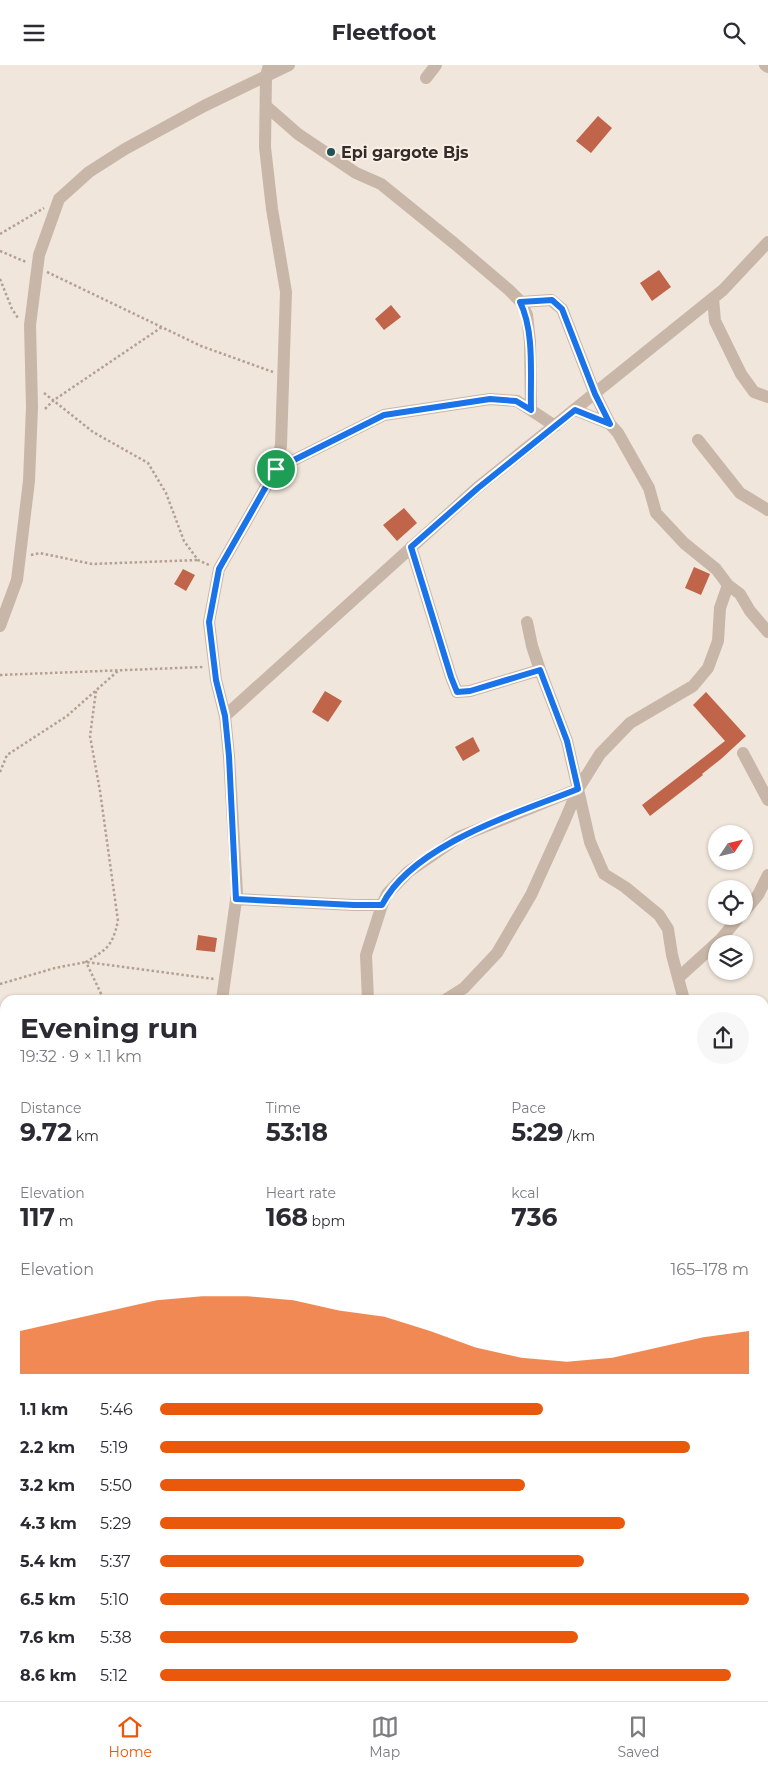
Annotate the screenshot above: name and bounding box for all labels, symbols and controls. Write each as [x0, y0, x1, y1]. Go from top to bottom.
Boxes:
icon: menu [20, 19, 48, 47]
text: Fleetfoot [332, 19, 436, 46]
icon: search [720, 19, 748, 47]
place label: Epi gargote Bjs [341, 143, 469, 162]
marker: Epi gargote Bjs [325, 146, 337, 158]
pin [255, 448, 297, 490]
icon: arrive [262, 455, 290, 483]
north arrow [708, 825, 752, 870]
map controls [708, 825, 753, 980]
button: locate [708, 880, 753, 925]
button: layers [708, 935, 753, 980]
text: Evening run [20, 1011, 198, 1045]
button: share [697, 1012, 749, 1064]
text: 19:32 · 9 × 1.1 km [20, 1047, 142, 1066]
text: Distance [20, 1099, 82, 1117]
text: Time [266, 1099, 301, 1117]
text: Pace [511, 1099, 546, 1117]
text: 9.72 [20, 1117, 72, 1147]
text: 53:18 [266, 1117, 328, 1147]
text: 5:29 [511, 1117, 563, 1147]
text: km [72, 1127, 99, 1145]
text: /km [563, 1127, 595, 1145]
text: Elevation [20, 1184, 85, 1202]
text: Heart rate [266, 1184, 336, 1202]
text: kcal [511, 1184, 539, 1202]
text: 117 [20, 1202, 55, 1232]
text: 168 [266, 1202, 308, 1232]
text: 736 [511, 1202, 557, 1232]
text: m [55, 1212, 74, 1230]
text: bpm [308, 1212, 345, 1230]
text: Elevation [20, 1260, 94, 1279]
text: 165–178 m [670, 1260, 749, 1279]
text: 1.1 km [20, 1400, 68, 1419]
text: 5:46 [100, 1400, 133, 1419]
text: 2.2 km [20, 1438, 75, 1457]
text: 5:19 [100, 1438, 128, 1457]
text: 3.2 km [20, 1476, 75, 1495]
text: 5:50 [100, 1476, 132, 1495]
text: 4.3 km [20, 1514, 77, 1533]
text: 5:29 [100, 1514, 131, 1533]
text: 5.4 km [20, 1552, 76, 1571]
text: 5:37 [100, 1552, 131, 1571]
text: 6.5 km [20, 1590, 76, 1609]
text: 5:10 [100, 1590, 129, 1609]
text: 7.6 km [20, 1628, 75, 1647]
text: 5:38 [100, 1628, 132, 1647]
text: 8.6 km [20, 1666, 77, 1685]
text: 5:12 [100, 1666, 127, 1685]
tab: Home [109, 1713, 152, 1761]
tab: Map [369, 1713, 400, 1761]
tab: Saved [617, 1713, 659, 1761]

